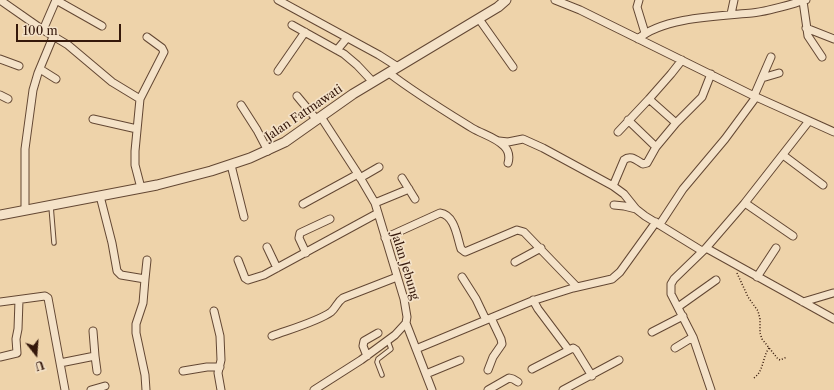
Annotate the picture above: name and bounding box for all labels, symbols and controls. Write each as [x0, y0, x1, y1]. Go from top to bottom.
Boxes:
scale bar [18, 16, 123, 42]
text: 100 m [23, 23, 58, 38]
street label: Jalan Fatmawati [263, 82, 345, 144]
street label: Jalan Jebung [388, 230, 422, 302]
north arrow [16, 334, 56, 374]
text: U [33, 357, 46, 373]

